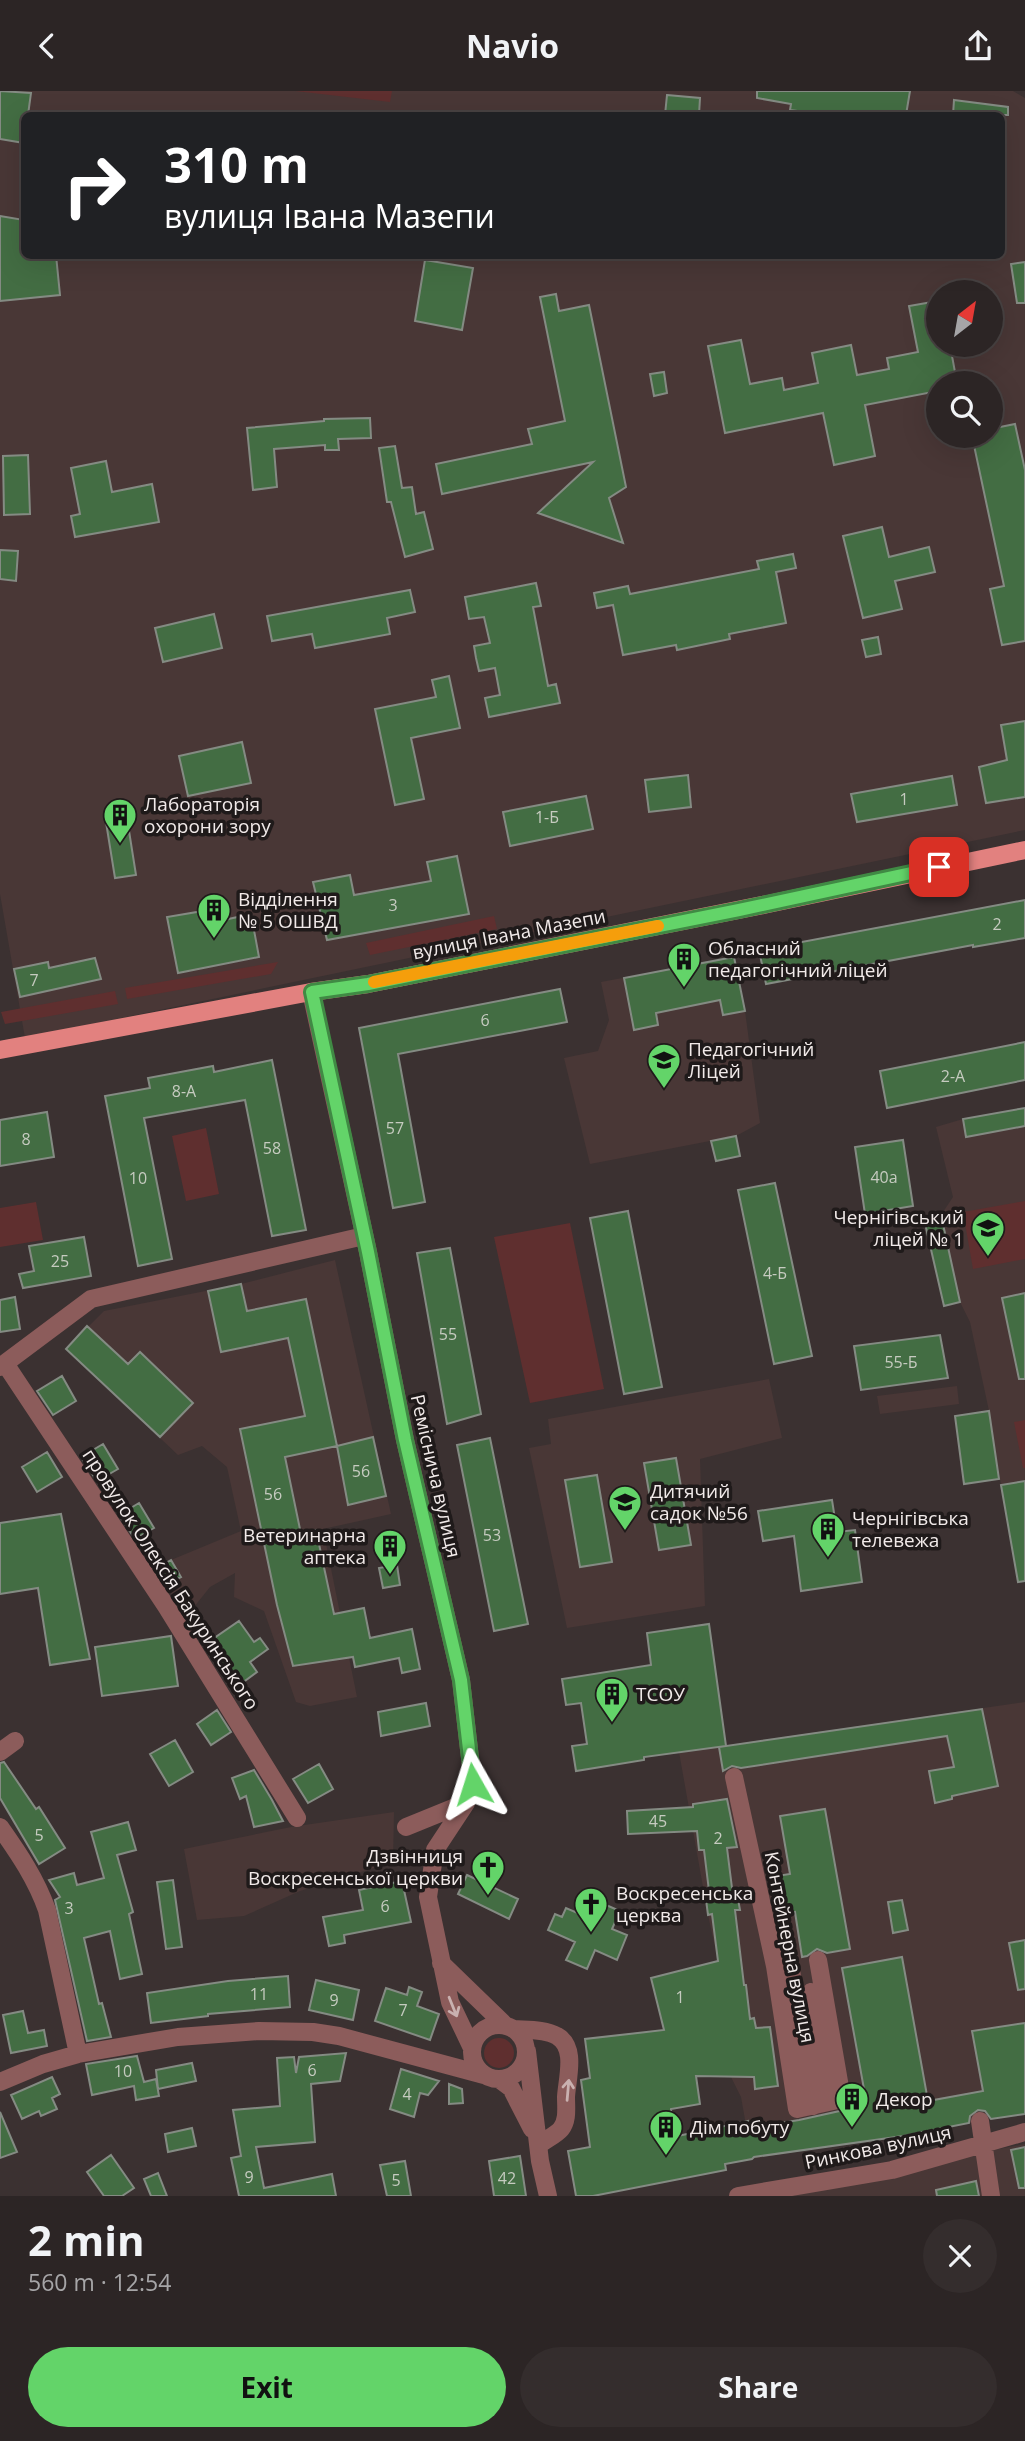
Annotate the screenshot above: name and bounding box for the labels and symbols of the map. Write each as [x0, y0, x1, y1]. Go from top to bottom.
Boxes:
north arrow [926, 280, 1003, 357]
house number: 1 [899, 788, 909, 810]
place label: Лабораторія охорони зору [144, 791, 271, 839]
building icon: Лабораторія охорони зору [101, 796, 139, 845]
house number: 1-Б [535, 806, 559, 828]
pin [909, 837, 969, 897]
place label: Відділення № 5 ОШВД [238, 886, 338, 934]
building icon: Відділення № 5 ОШВД [195, 891, 233, 940]
house number: 3 [388, 894, 398, 916]
street label: вулиця Івана Мазепи [410, 903, 608, 965]
house number: 2 [992, 913, 1002, 935]
place label: Обласний педагогічний ліцей [708, 935, 888, 983]
building icon: Обласний педагогічний ліцей [665, 940, 703, 989]
house number: 7 [29, 969, 39, 991]
house number: 6 [480, 1009, 490, 1031]
place label: Педагогічний Ліцей [688, 1036, 814, 1084]
school or university icon: Педагогічний Ліцей [645, 1041, 683, 1090]
house number: 2-А [941, 1065, 966, 1087]
house number: 8-А [172, 1080, 197, 1102]
house number: 57 [386, 1117, 404, 1139]
house number: 8 [21, 1128, 31, 1150]
house number: 58 [263, 1137, 281, 1159]
house number: 40а [870, 1166, 898, 1188]
house number: 10 [129, 1167, 147, 1189]
place label: Чернігівський ліцей № 1 [834, 1204, 964, 1252]
school or university icon: Чернігівський ліцей № 1 [969, 1209, 1007, 1258]
house number: 25 [51, 1250, 69, 1272]
house number: 4-Б [763, 1262, 787, 1284]
house number: 55 [439, 1323, 457, 1345]
house number: 55-Б [884, 1351, 918, 1373]
street label: Реміснича вулиця [405, 1392, 467, 1560]
street label: провулок Олексія Бакуринського [77, 1444, 265, 1714]
house number: 56 [352, 1460, 370, 1482]
place label: Дитячий садок №56 [650, 1478, 748, 1526]
house number: 56 [264, 1483, 282, 1505]
school or university icon: Дитячий садок №56 [606, 1483, 644, 1532]
place label: Чернігівська телевежа [852, 1505, 969, 1553]
building icon: Чернігівська телевежа [809, 1510, 847, 1559]
place label: Ветеринарна аптека [243, 1522, 366, 1570]
house number: 53 [483, 1524, 501, 1546]
building icon: Ветеринарна аптека [371, 1527, 409, 1576]
building icon: ТСОУ [593, 1675, 631, 1724]
place label: ТСОУ [636, 1681, 685, 1707]
position arrow [436, 1747, 510, 1821]
house number: 45 [649, 1810, 667, 1832]
house number: 5 [34, 1824, 44, 1846]
house number: 2 [713, 1827, 723, 1849]
place label: Дзвінниця Воскресенської церкви [248, 1843, 463, 1891]
church icon: Дзвінниця Воскресенської церкви [469, 1848, 507, 1897]
street label: Контейнерна вулиця [759, 1849, 821, 2045]
place label: Воскресенська церква [616, 1880, 753, 1928]
church icon: Воскресенська церква [572, 1885, 610, 1934]
house number: 6 [380, 1895, 390, 1917]
house number: 3 [64, 1897, 74, 1919]
house number: 11 [250, 1983, 268, 2005]
house number: 1 [675, 1986, 685, 2008]
house number: 9 [329, 1989, 339, 2011]
one-way arrow [447, 1995, 460, 2017]
house number: 7 [398, 1999, 408, 2021]
house number: 6 [307, 2059, 317, 2081]
house number: 10 [114, 2060, 132, 2082]
one-way arrow [561, 2079, 574, 2101]
building icon: Декор [833, 2080, 871, 2129]
house number: 4 [402, 2083, 412, 2105]
place label: Декор [876, 2086, 933, 2112]
building icon: Дім побуту [647, 2108, 685, 2157]
place label: Дім побуту [690, 2114, 790, 2140]
street label: Ринкова вулиця [802, 2119, 954, 2175]
house number: 9 [244, 2166, 254, 2188]
house number: 42 [498, 2167, 516, 2189]
house number: 5 [391, 2169, 401, 2191]

